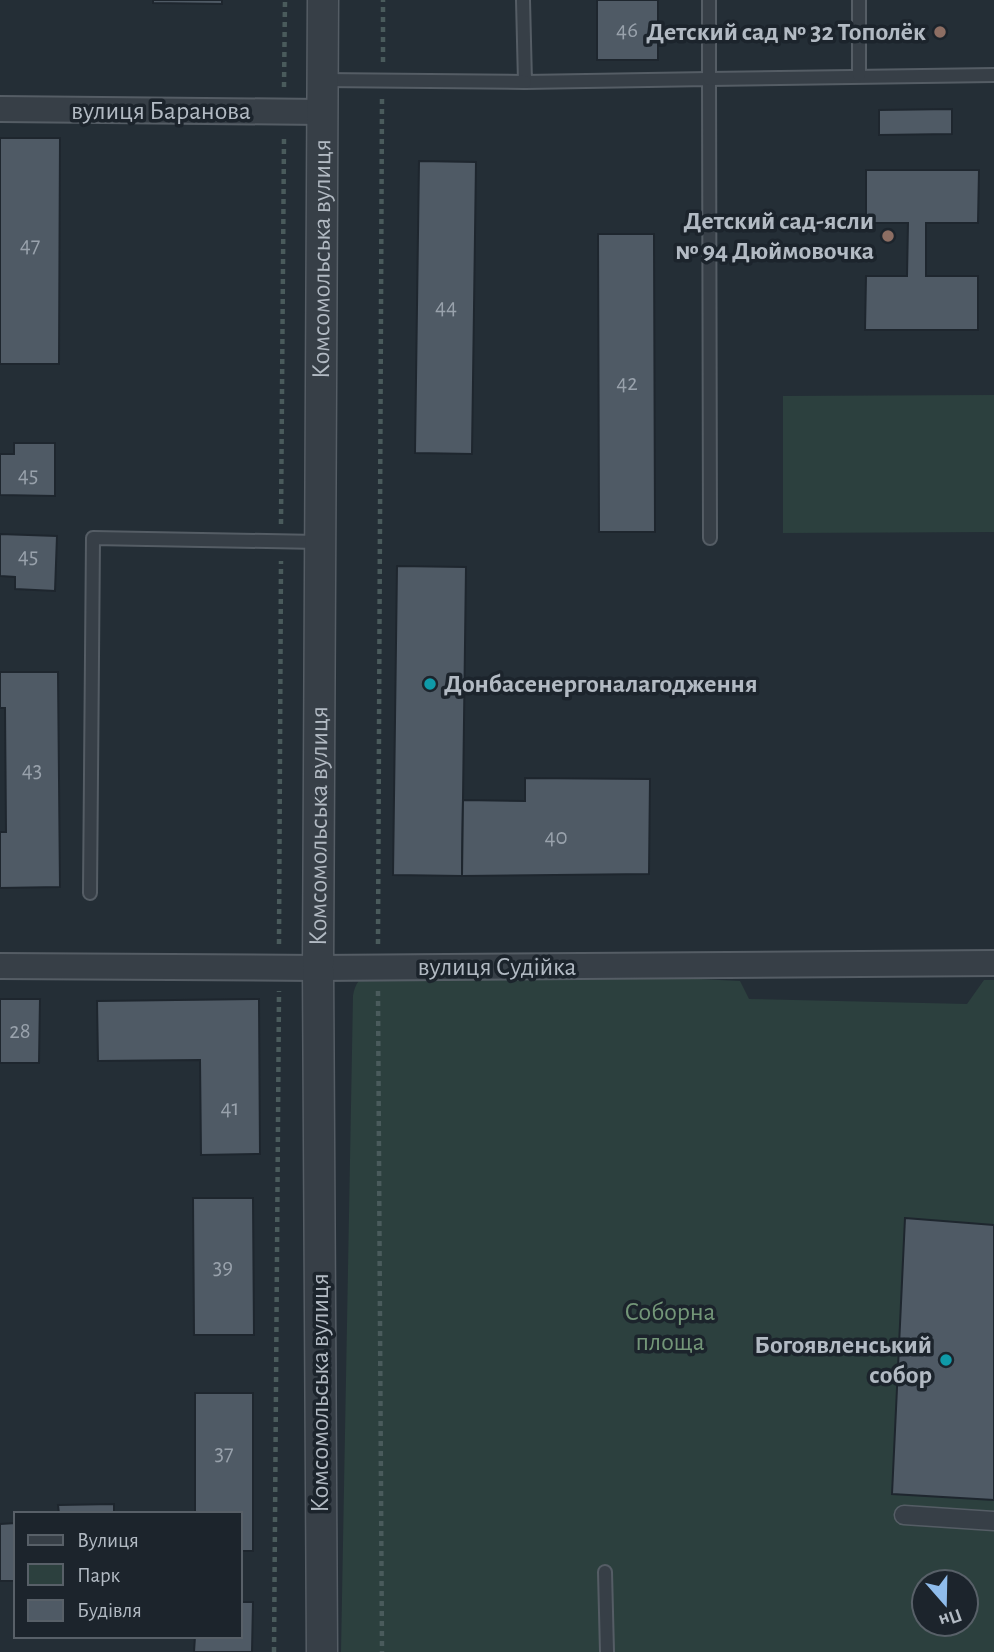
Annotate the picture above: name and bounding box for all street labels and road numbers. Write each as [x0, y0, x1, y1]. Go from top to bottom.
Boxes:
street label: вулиця Баранова [71, 98, 251, 124]
street label: Комсомольська вулиця [308, 139, 335, 379]
street label: Комсомольська вулиця [305, 706, 332, 946]
street label: вулиця Судійка [418, 954, 577, 980]
street label: Комсомольська вулиця [307, 1273, 333, 1513]

